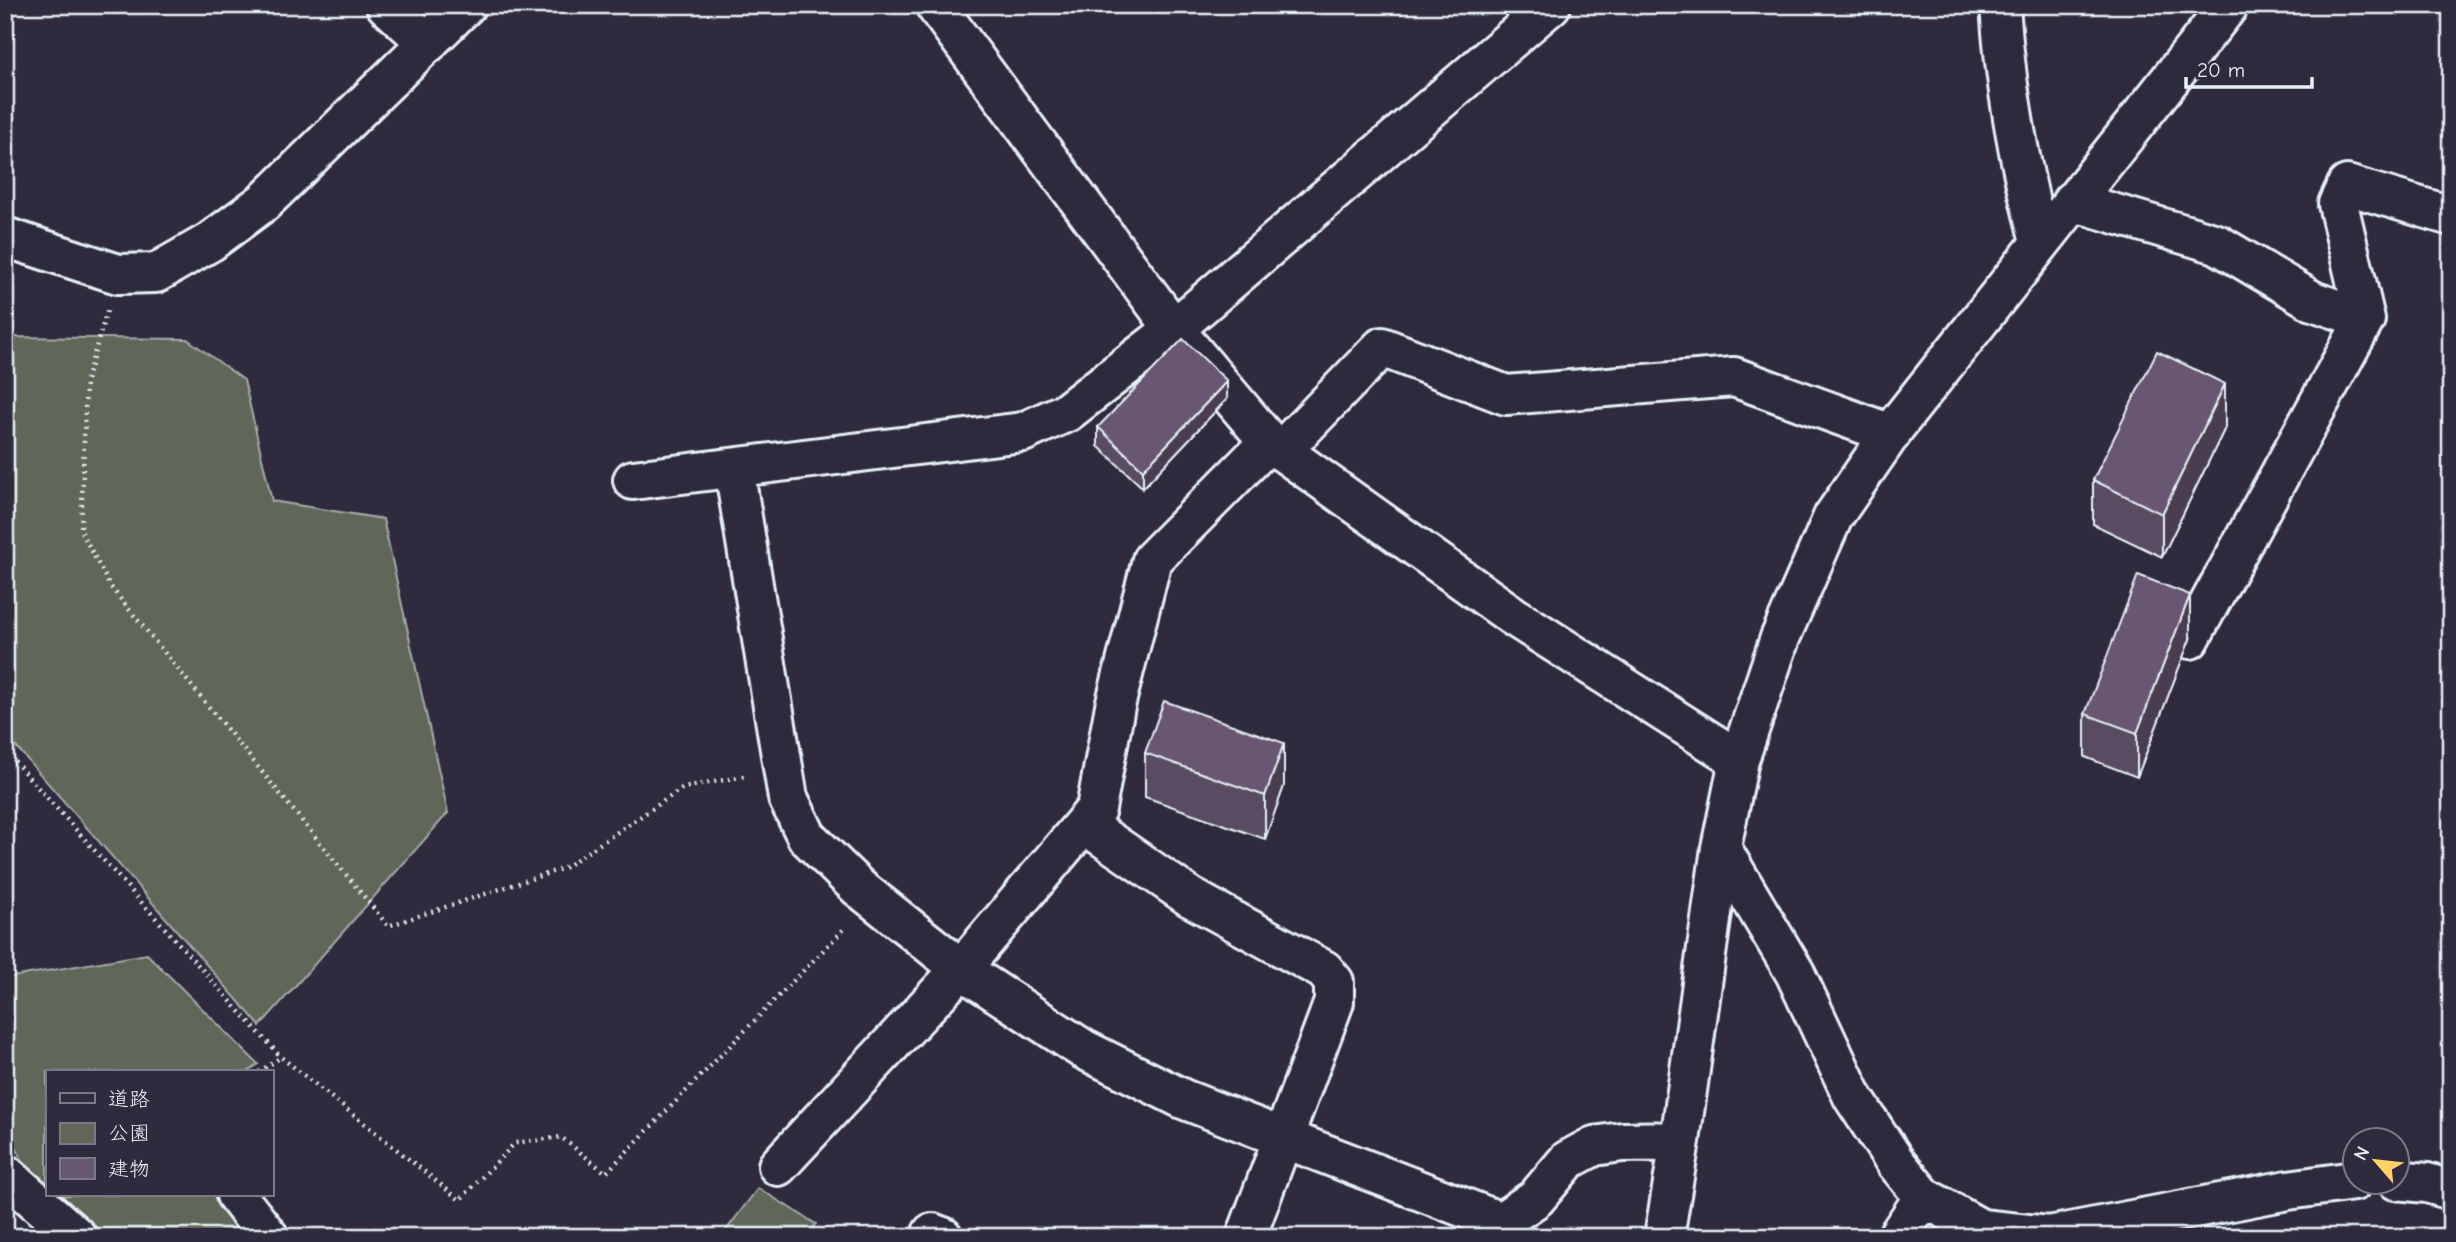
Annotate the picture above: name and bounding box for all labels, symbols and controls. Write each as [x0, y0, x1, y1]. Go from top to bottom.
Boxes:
scale bar [2186, 46, 2312, 90]
text: 20 m [2197, 58, 2245, 82]
legend [46, 1070, 273, 1196]
text: 道路 [108, 1087, 150, 1111]
text: 公園 [108, 1121, 150, 1145]
north arrow [2340, 1126, 2410, 1196]
text: N [2349, 1143, 2374, 1164]
text: 建物 [108, 1157, 150, 1181]

